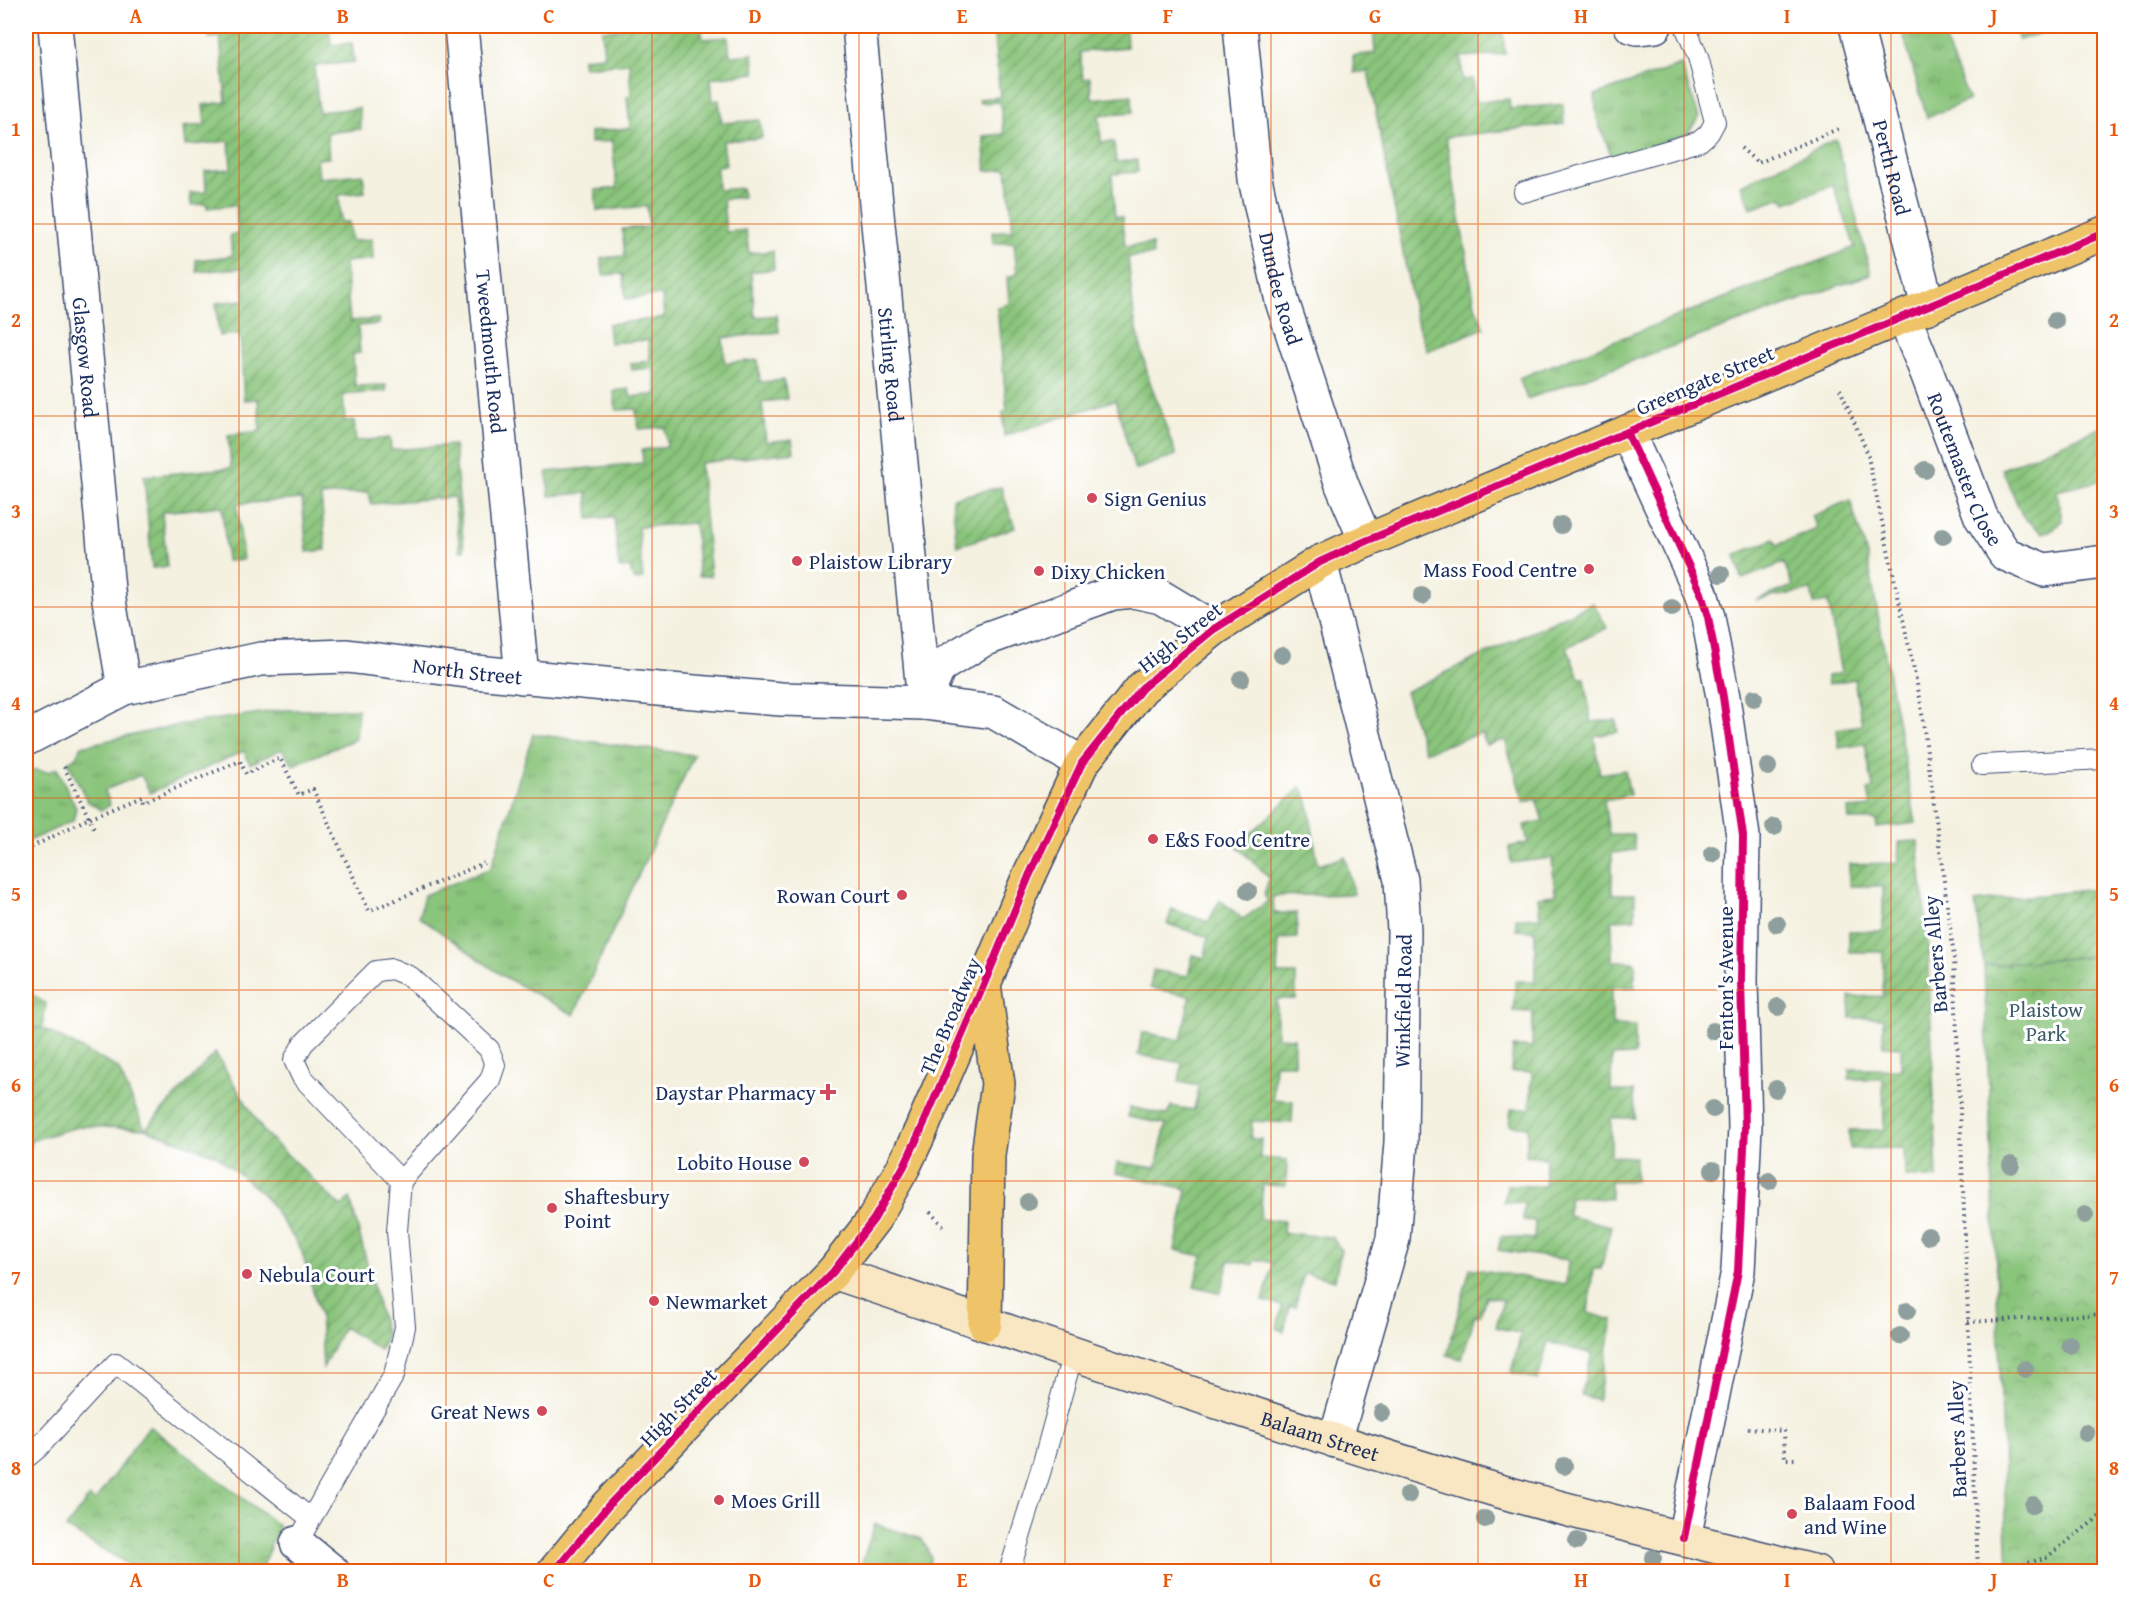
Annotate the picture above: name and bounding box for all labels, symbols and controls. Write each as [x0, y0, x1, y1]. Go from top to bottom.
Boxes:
text: A [130, 1, 143, 30]
text: B [337, 1, 349, 30]
text: C [543, 1, 555, 30]
text: D [748, 1, 762, 30]
text: E [957, 1, 968, 30]
text: F [1163, 1, 1173, 30]
text: G [1369, 1, 1381, 30]
text: H [1574, 1, 1588, 30]
text: I [1784, 1, 1790, 30]
text: J [1988, 1, 1998, 30]
text: 1 [11, 114, 21, 143]
text: 1 [2109, 114, 2119, 143]
street label: Perth Road [1865, 116, 1920, 219]
street label: Dundee Road [1252, 229, 1311, 349]
street label: Tweedmouth Road [468, 268, 515, 436]
street label: Glasgow Road [65, 296, 107, 420]
text: 2 [11, 305, 21, 334]
text: 2 [2109, 305, 2119, 334]
street label: Stirling Road [871, 306, 912, 424]
street label: Greengate Street [1631, 337, 1780, 423]
street label: Routemaster Close [1920, 388, 2011, 552]
place label: Sign Genius [1104, 483, 1207, 514]
marker: Sign Genius [1085, 491, 1099, 505]
text: 3 [11, 496, 21, 525]
text: 3 [2109, 496, 2119, 525]
place label: Plaistow Library [809, 546, 953, 577]
marker: Plaistow Library [790, 554, 804, 568]
place label: Mass Food Centre [1423, 554, 1577, 585]
place label: Dixy Chicken [1051, 556, 1166, 587]
marker: Mass Food Centre [1582, 562, 1596, 576]
marker: Dixy Chicken [1032, 564, 1046, 578]
street label: High Street [1131, 594, 1229, 680]
street label: North Street [411, 649, 524, 692]
text: 4 [11, 688, 21, 717]
text: 4 [2109, 688, 2119, 717]
place label: E&S Food Centre [1165, 824, 1310, 855]
marker: E&S Food Centre [1146, 832, 1160, 846]
text: 5 [11, 879, 21, 908]
text: 5 [2109, 879, 2119, 908]
place label: Rowan Court [777, 880, 891, 911]
marker: Rowan Court [895, 888, 909, 902]
street label: Barbers Alley [1914, 894, 1956, 1014]
street label: Fenton's Avenue [1710, 906, 1741, 1050]
street label: Winkfield Road [1386, 933, 1420, 1068]
street label: The Broadway [911, 952, 989, 1080]
park label: Plaistow Park [2009, 994, 2083, 1049]
text: 6 [11, 1070, 21, 1099]
text: 6 [2109, 1070, 2119, 1099]
place label: Daystar Pharmacy [655, 1077, 817, 1108]
marker: Daystar Pharmacy [821, 1085, 835, 1099]
place label: Lobito House [677, 1147, 792, 1178]
marker: Lobito House [797, 1155, 811, 1169]
place label: Shaftesbury Point [564, 1181, 670, 1236]
marker: Shaftesbury Point [545, 1201, 559, 1215]
place label: Nebula Court [259, 1259, 375, 1290]
text: 7 [11, 1262, 21, 1291]
text: 7 [2109, 1262, 2119, 1291]
marker: Nebula Court [240, 1267, 254, 1281]
place label: Newmarket [666, 1286, 768, 1317]
marker: Newmarket [647, 1294, 661, 1308]
street label: High Street [632, 1360, 724, 1454]
street label: Barbers Alley [1939, 1379, 1975, 1498]
place label: Great News [431, 1396, 530, 1427]
street label: Balaam Street [1257, 1402, 1384, 1469]
marker: Great News [535, 1404, 549, 1418]
text: 8 [11, 1453, 21, 1482]
text: 8 [2109, 1453, 2119, 1482]
place label: Moes Grill [731, 1485, 821, 1516]
place label: Balaam Food and Wine [1804, 1487, 1916, 1542]
marker: Moes Grill [712, 1493, 726, 1507]
marker: Balaam Food and Wine [1785, 1507, 1799, 1521]
text: A [130, 1565, 143, 1594]
text: B [337, 1565, 349, 1594]
text: C [543, 1565, 555, 1594]
text: D [748, 1565, 762, 1594]
text: E [957, 1565, 968, 1594]
text: F [1163, 1565, 1173, 1594]
text: G [1369, 1565, 1381, 1594]
text: H [1574, 1565, 1588, 1594]
text: I [1784, 1565, 1790, 1594]
text: J [1988, 1565, 1998, 1594]

